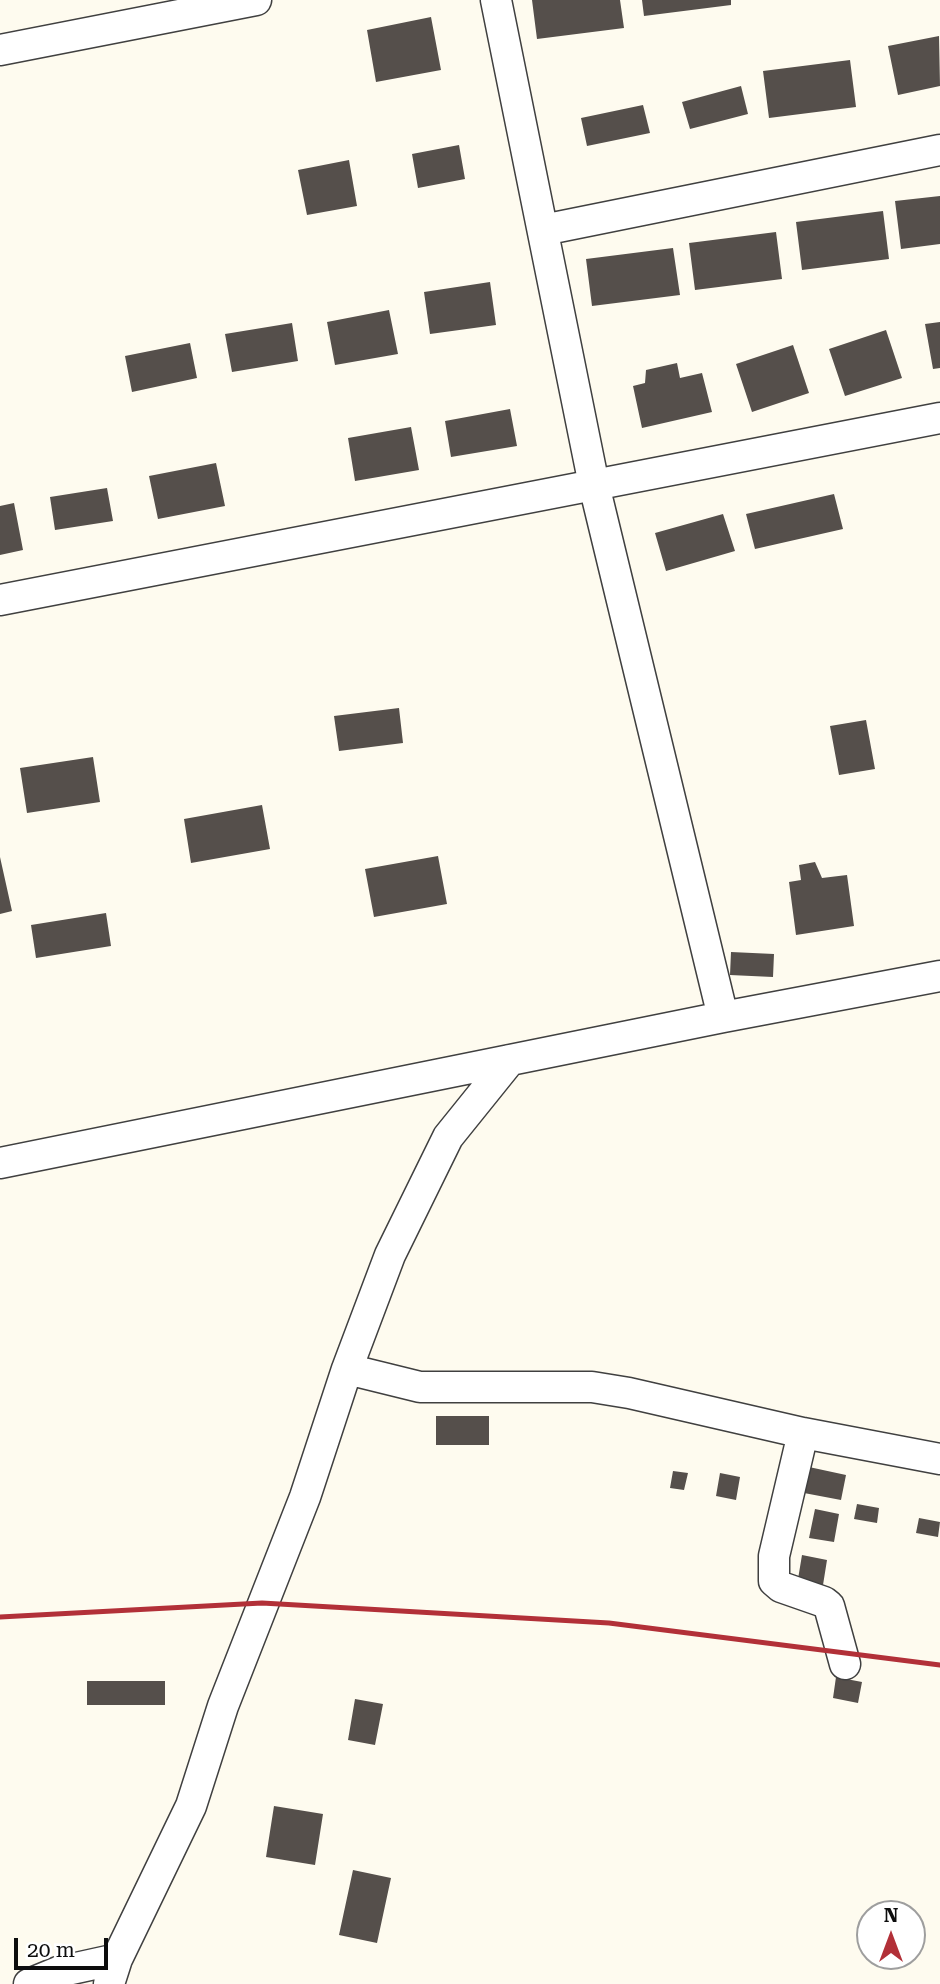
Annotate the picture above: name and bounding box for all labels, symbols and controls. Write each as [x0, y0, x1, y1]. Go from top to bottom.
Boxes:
north arrow [856, 1900, 926, 1970]
text: N [884, 1904, 898, 1927]
scale bar [18, 1924, 112, 1968]
text: 20 m [27, 1938, 75, 1962]

